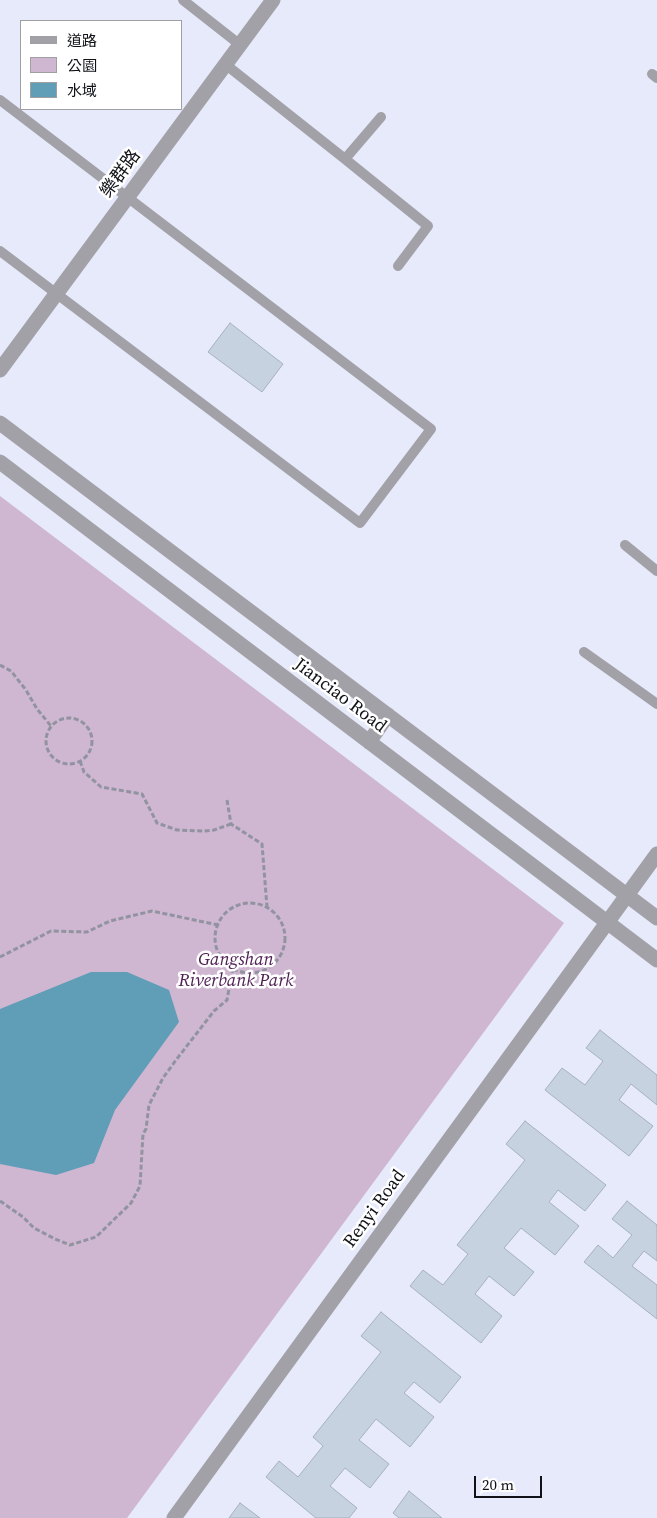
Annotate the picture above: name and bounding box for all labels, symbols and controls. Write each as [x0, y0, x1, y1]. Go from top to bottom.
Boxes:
legend [20, 20, 182, 110]
text: 道路 [67, 30, 97, 51]
text: 公園 [67, 55, 97, 76]
text: 水域 [67, 80, 97, 101]
street label: 樂群路 [96, 146, 146, 202]
street label: Jianciao Road [290, 654, 390, 738]
park label: Gangshan Riverbank Park [178, 949, 294, 992]
street label: Renyi Road [340, 1166, 410, 1252]
scale bar [477, 1466, 544, 1498]
text: 20 m [482, 1474, 514, 1495]

